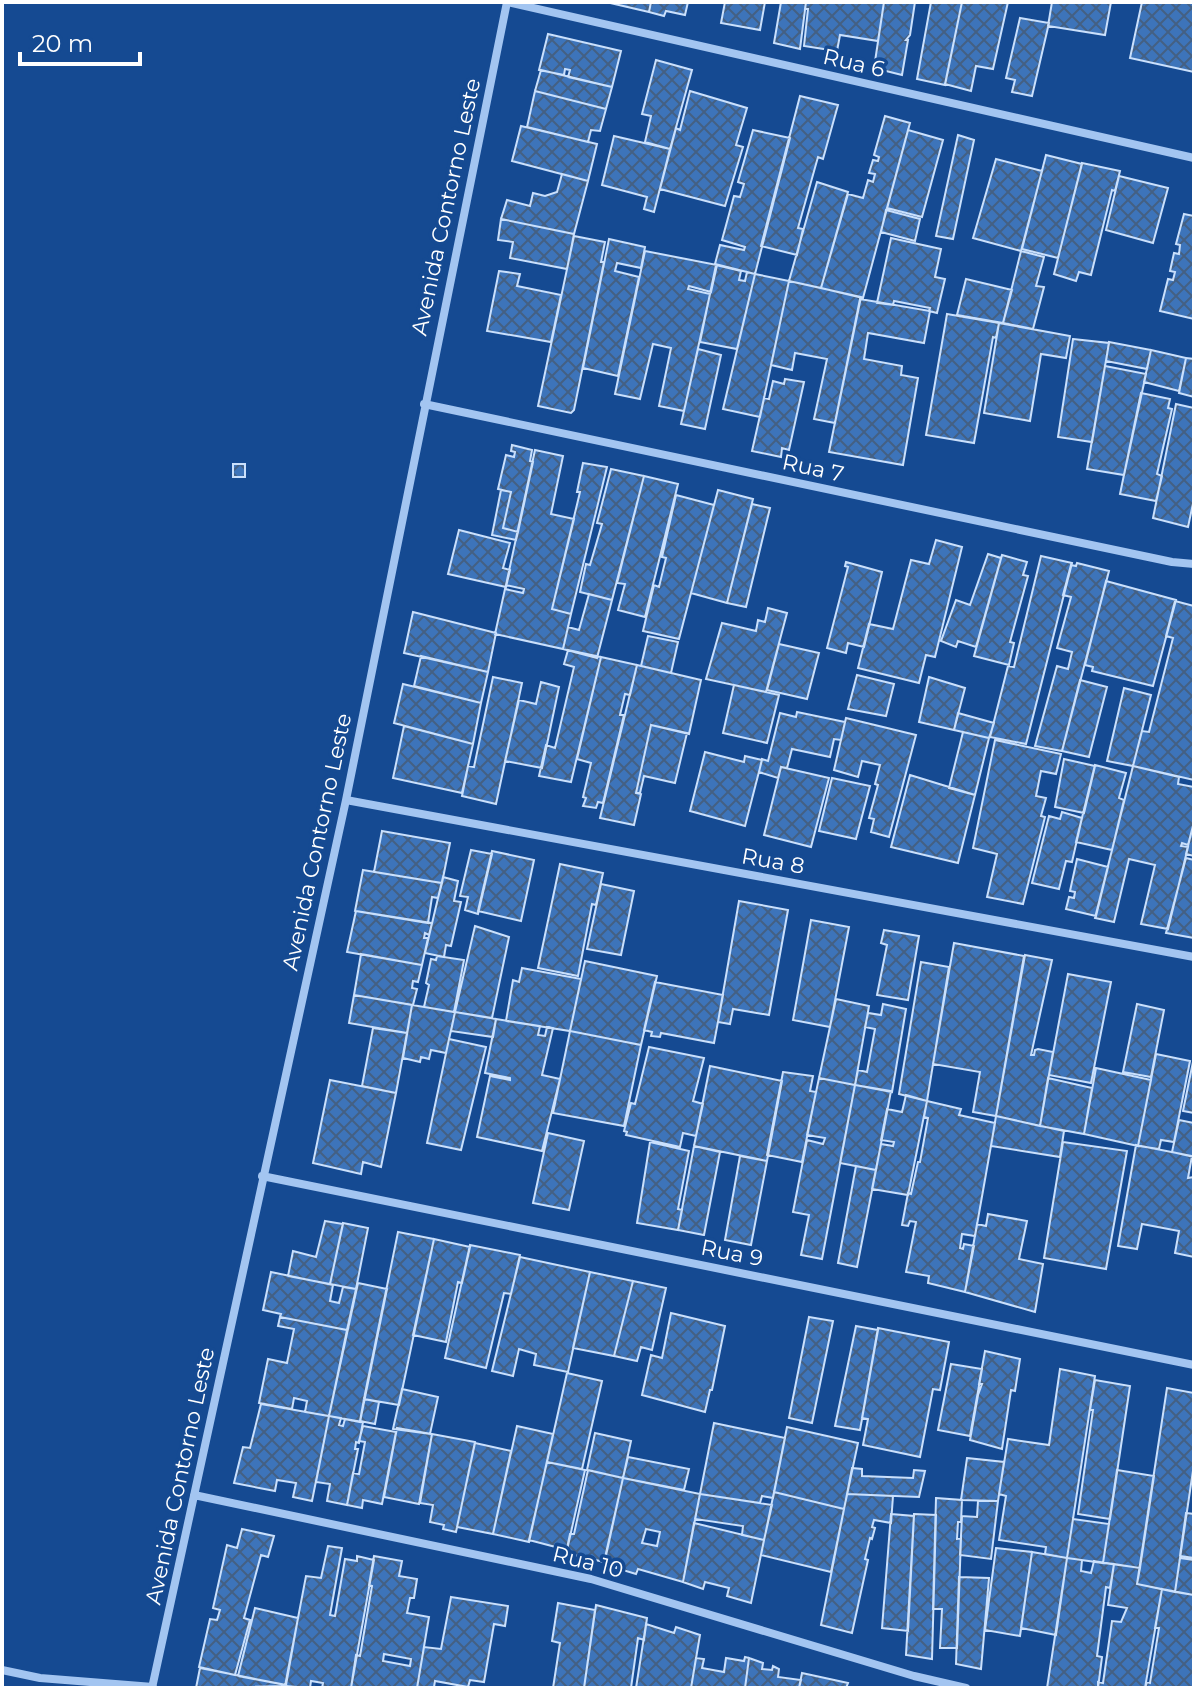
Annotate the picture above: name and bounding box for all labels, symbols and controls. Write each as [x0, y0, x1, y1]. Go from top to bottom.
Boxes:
scale bar [20, 16, 140, 66]
text: 20 m [32, 29, 93, 58]
street label: Rua 6 [820, 43, 888, 83]
street label: Avenida Contorno Leste [406, 76, 486, 338]
street label: Rua 7 [780, 448, 846, 488]
street label: Avenida Contorno Leste [277, 711, 357, 973]
street label: Rua 8 [739, 842, 807, 880]
street label: Rua 9 [699, 1234, 765, 1272]
street label: Avenida Contorno Leste [140, 1345, 220, 1607]
street label: Rua 10 [550, 1540, 626, 1584]

